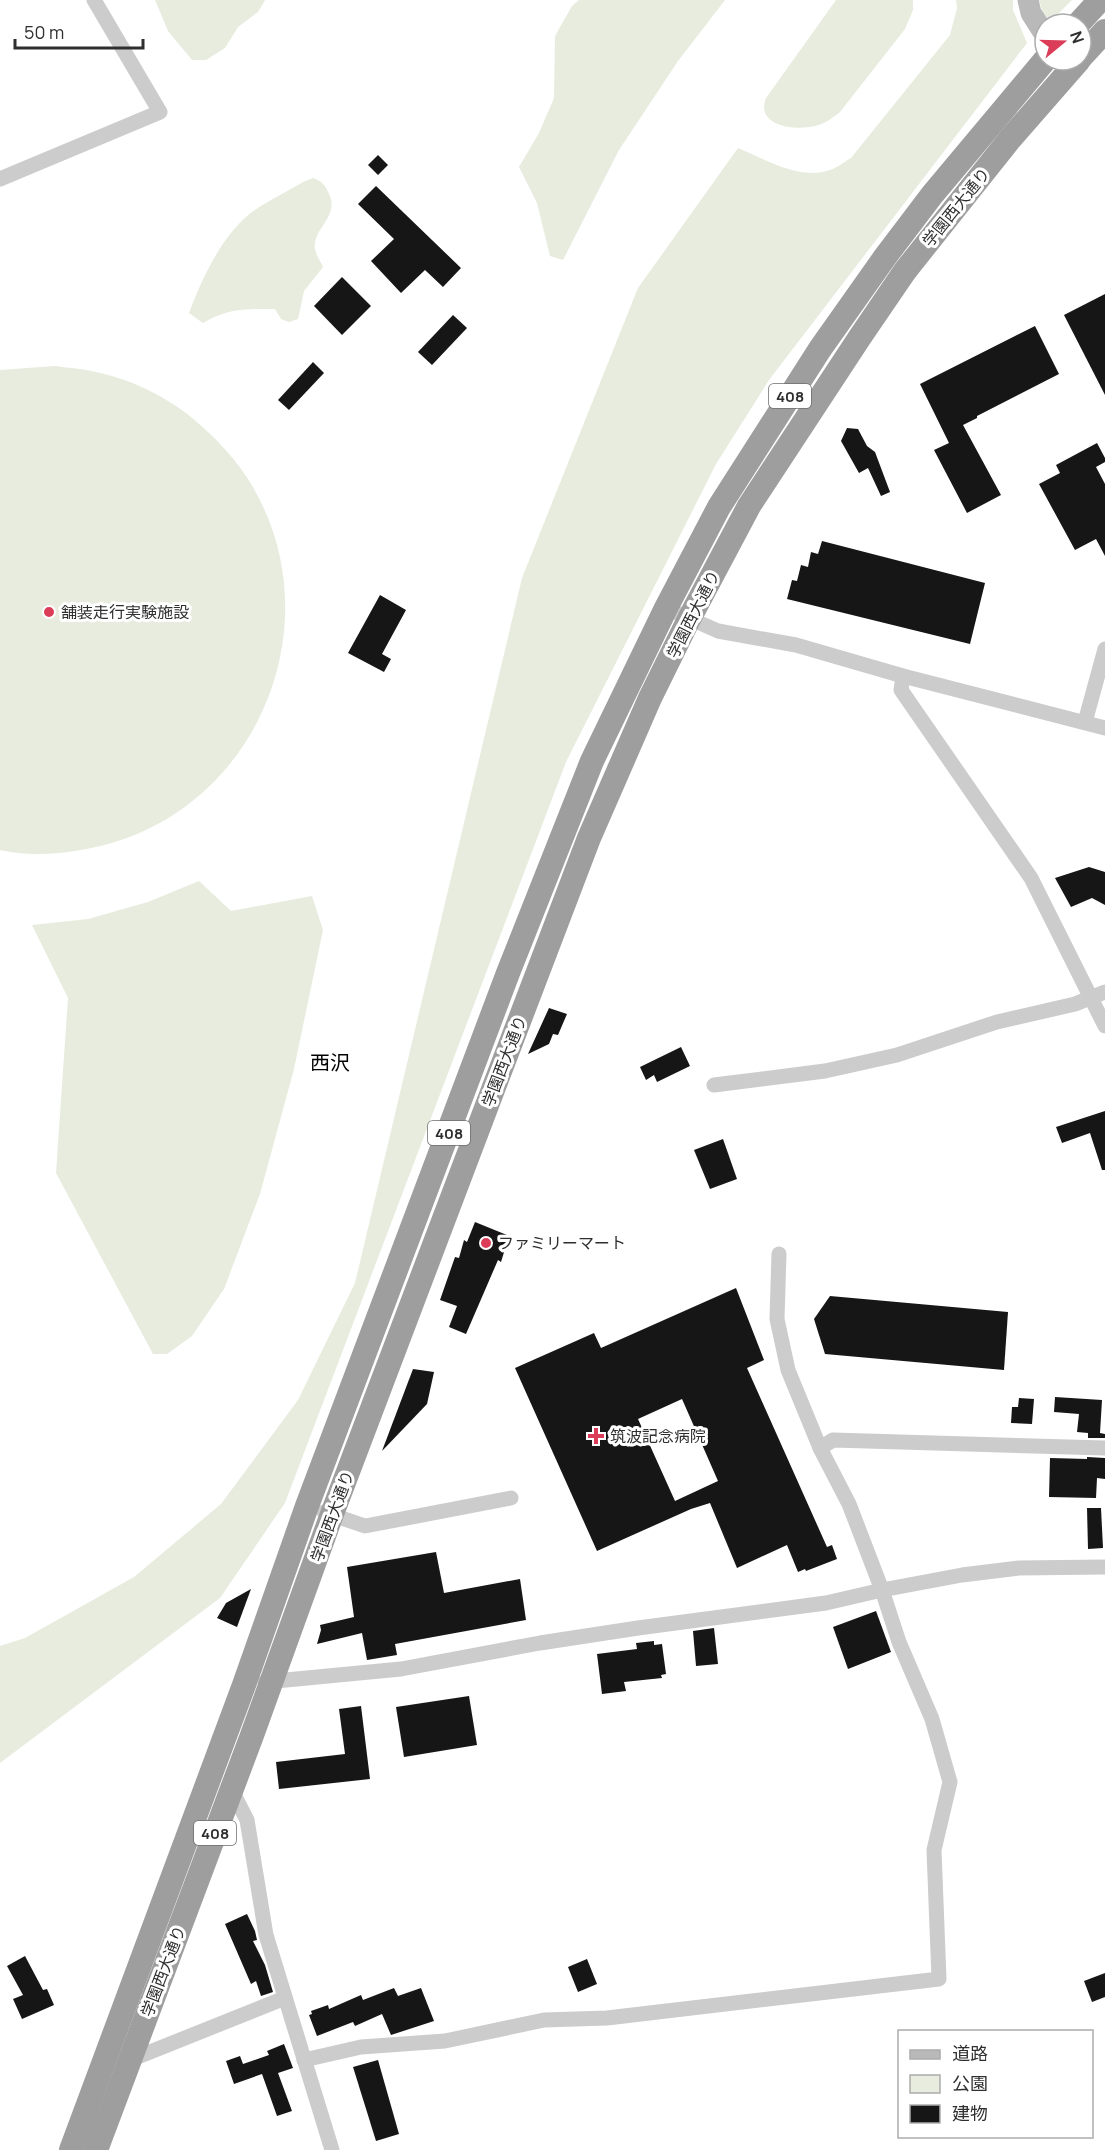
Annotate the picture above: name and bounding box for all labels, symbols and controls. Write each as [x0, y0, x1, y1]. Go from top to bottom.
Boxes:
scale bar [15, 12, 142, 50]
north arrow [1033, 12, 1093, 72]
text: 50 m [24, 20, 64, 44]
text: N [1065, 28, 1089, 46]
street label: 学園西大通り [917, 163, 995, 251]
road number: 408 [769, 384, 811, 408]
street label: 学園西大通り [661, 566, 725, 662]
place label: 舗装走行実験施設 [61, 601, 189, 623]
marker: 舗装走行実験施設 [42, 605, 56, 619]
street label: 学園西大通り [477, 1012, 531, 1110]
district label: 西沢 [310, 1049, 350, 1076]
road number: 408 [428, 1121, 470, 1145]
place label: ファミリーマート [498, 1232, 626, 1254]
marker: ファミリーマート [479, 1236, 493, 1250]
place label: 筑波記念病院 [610, 1425, 706, 1447]
marker: 筑波記念病院 [587, 1427, 605, 1445]
street label: 学園西大通り [305, 1467, 359, 1565]
road number: 408 [194, 1821, 236, 1845]
street label: 学園西大通り [136, 1922, 190, 2020]
legend [898, 2030, 1093, 2138]
text: 道路 [952, 2041, 988, 2065]
text: 公園 [952, 2071, 988, 2095]
text: 建物 [952, 2101, 988, 2125]

